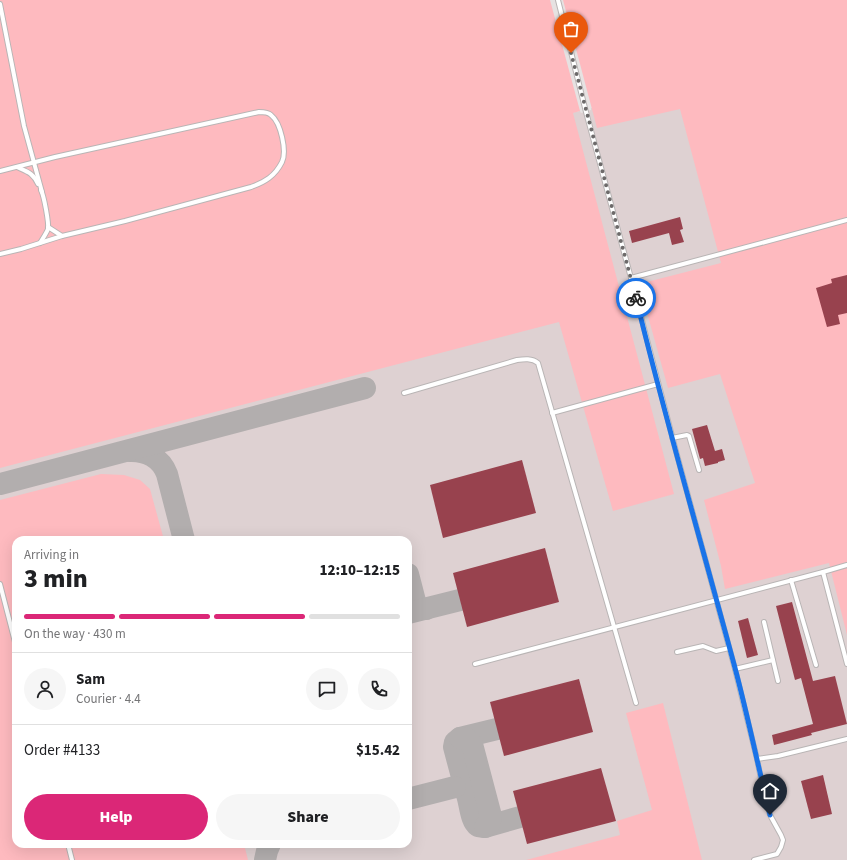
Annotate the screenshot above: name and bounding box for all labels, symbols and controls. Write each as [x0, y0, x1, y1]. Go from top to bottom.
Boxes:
pin [554, 12, 588, 53]
icon: bag [560, 18, 582, 40]
courier [616, 278, 656, 318]
icon: bike [625, 287, 647, 309]
text: Arriving in [24, 546, 79, 564]
text: 3 min [24, 560, 88, 597]
text: 12:10–12:15 [319, 560, 400, 581]
text: On the way · 430 m [24, 625, 126, 643]
button: person [24, 668, 66, 710]
button: chat [306, 668, 348, 710]
button: phone [358, 668, 400, 710]
text: Sam [76, 669, 105, 690]
text: Courier · 4.4 [76, 690, 141, 708]
text: Order #4133 [24, 740, 100, 761]
text: $15.42 [356, 740, 400, 761]
pin [753, 774, 787, 815]
icon: home [759, 780, 781, 802]
button: Help [24, 794, 208, 840]
button: Share [216, 794, 400, 840]

